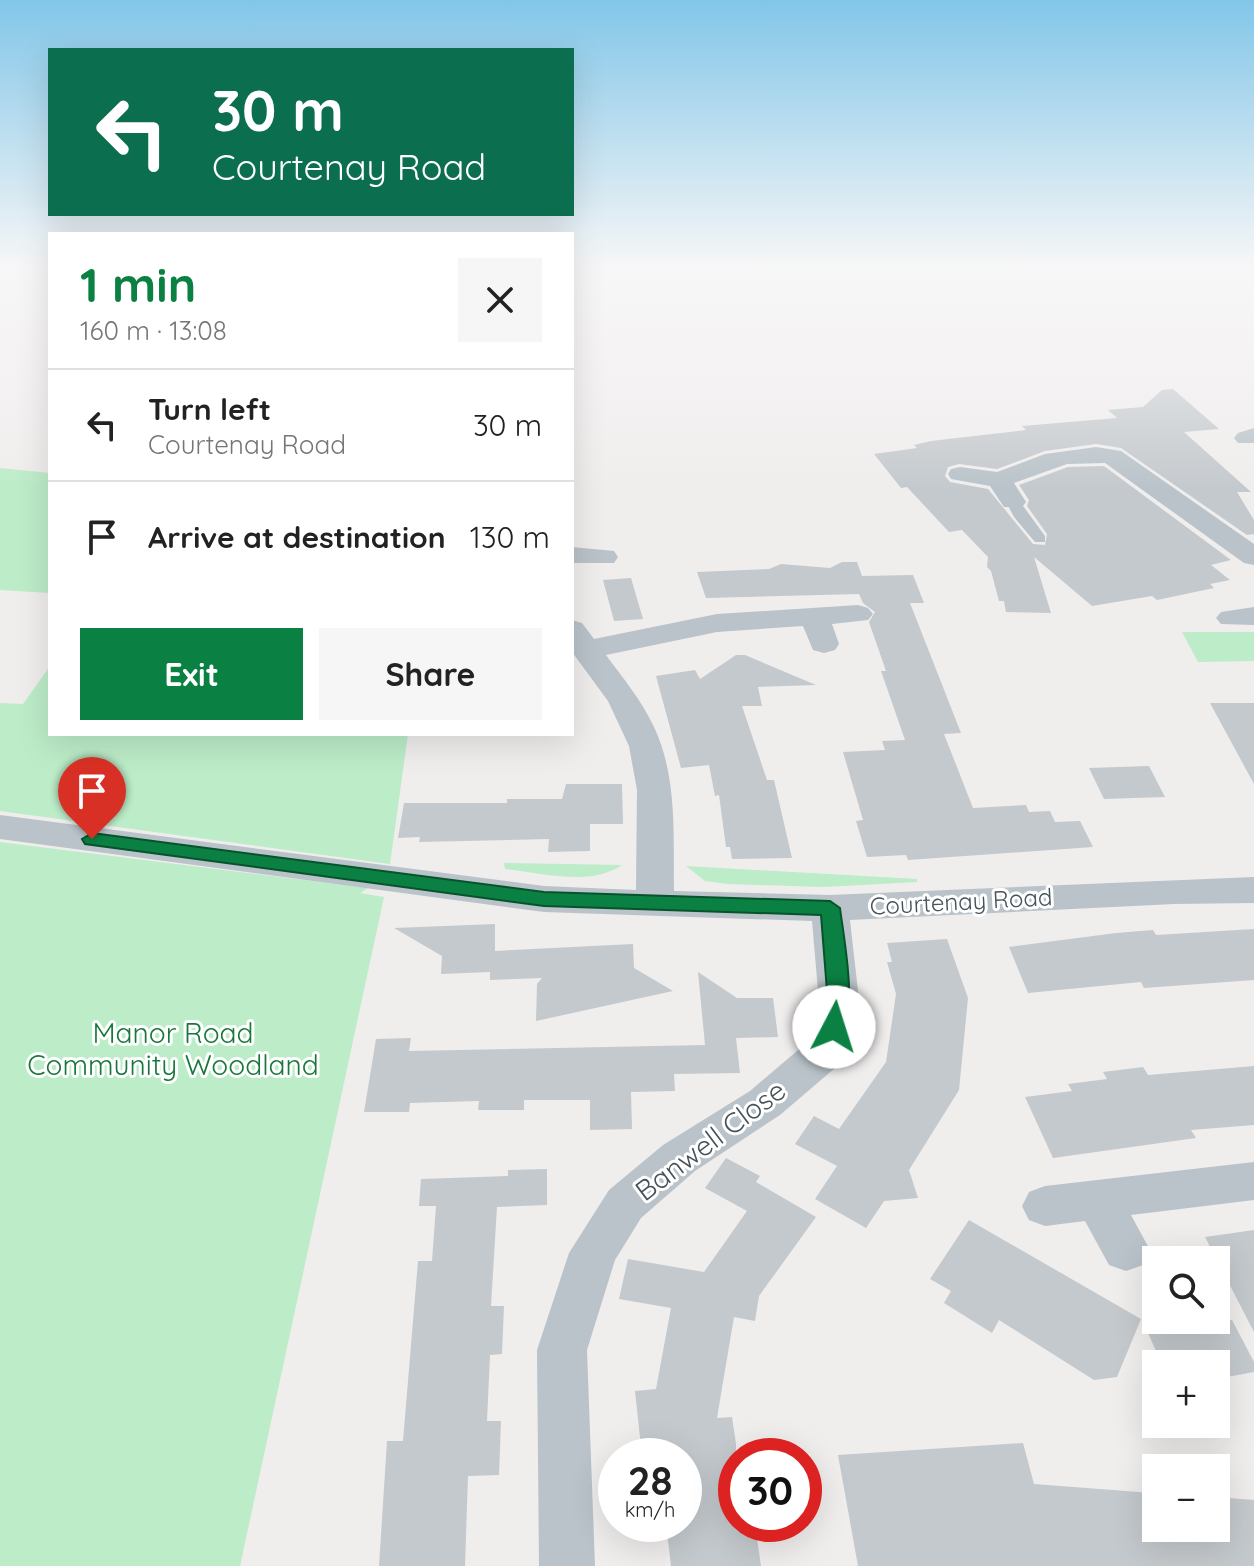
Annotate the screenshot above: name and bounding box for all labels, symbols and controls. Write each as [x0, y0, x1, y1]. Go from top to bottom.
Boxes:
text: 30 m [212, 75, 344, 145]
icon: left [80, 80, 184, 184]
text: Courtenay Road [212, 144, 486, 189]
text: 1 min [80, 254, 196, 314]
button: close [458, 258, 542, 342]
text: 160 m · 13:08 [80, 314, 227, 347]
text: Turn left [148, 390, 271, 428]
icon: left [80, 403, 124, 447]
text: 30 m [473, 406, 542, 444]
text: Courtenay Road [148, 428, 346, 461]
icon: arrive [80, 515, 124, 559]
text: Arrive at destination [148, 518, 446, 556]
text: 130 m [470, 518, 550, 556]
button: Exit [80, 628, 303, 720]
button: Share [319, 628, 542, 720]
pin [58, 757, 126, 839]
icon: arrive [70, 769, 114, 813]
street label: Courtenay Road [869, 881, 1053, 921]
position arrow [792, 985, 876, 1069]
park label: Manor Road Community Woodland [27, 1015, 319, 1082]
street label: Banwell Close [628, 1072, 792, 1208]
map controls [1142, 1246, 1230, 1542]
button: search [1142, 1246, 1230, 1334]
button: + [1142, 1350, 1230, 1438]
speed limit sign: 30 [718, 1438, 822, 1542]
button: − [1142, 1454, 1230, 1542]
text: 28 [628, 1455, 672, 1505]
text: km/h [625, 1497, 675, 1522]

